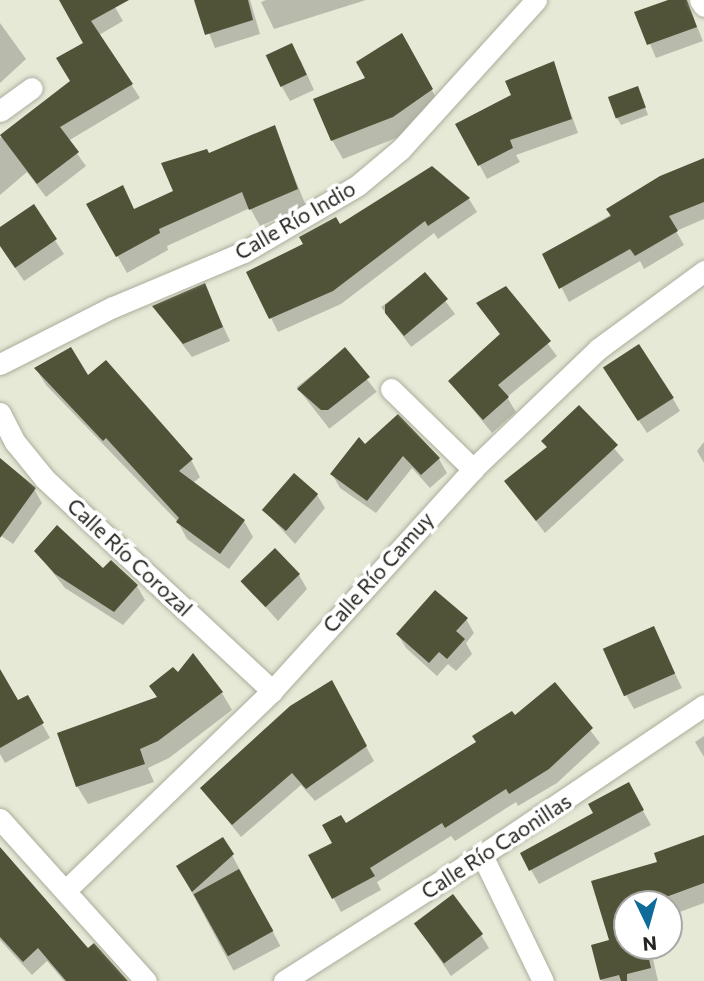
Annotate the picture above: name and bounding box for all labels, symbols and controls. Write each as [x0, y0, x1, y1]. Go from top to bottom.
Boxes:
street label: Calle Río Indio [230, 175, 360, 265]
street label: Calle Río Corozal [62, 493, 198, 621]
street label: Calle Río Camuy [317, 507, 439, 637]
street label: Calle Río Caonillas [416, 788, 576, 904]
north arrow [613, 890, 683, 960]
text: N [642, 932, 658, 957]

